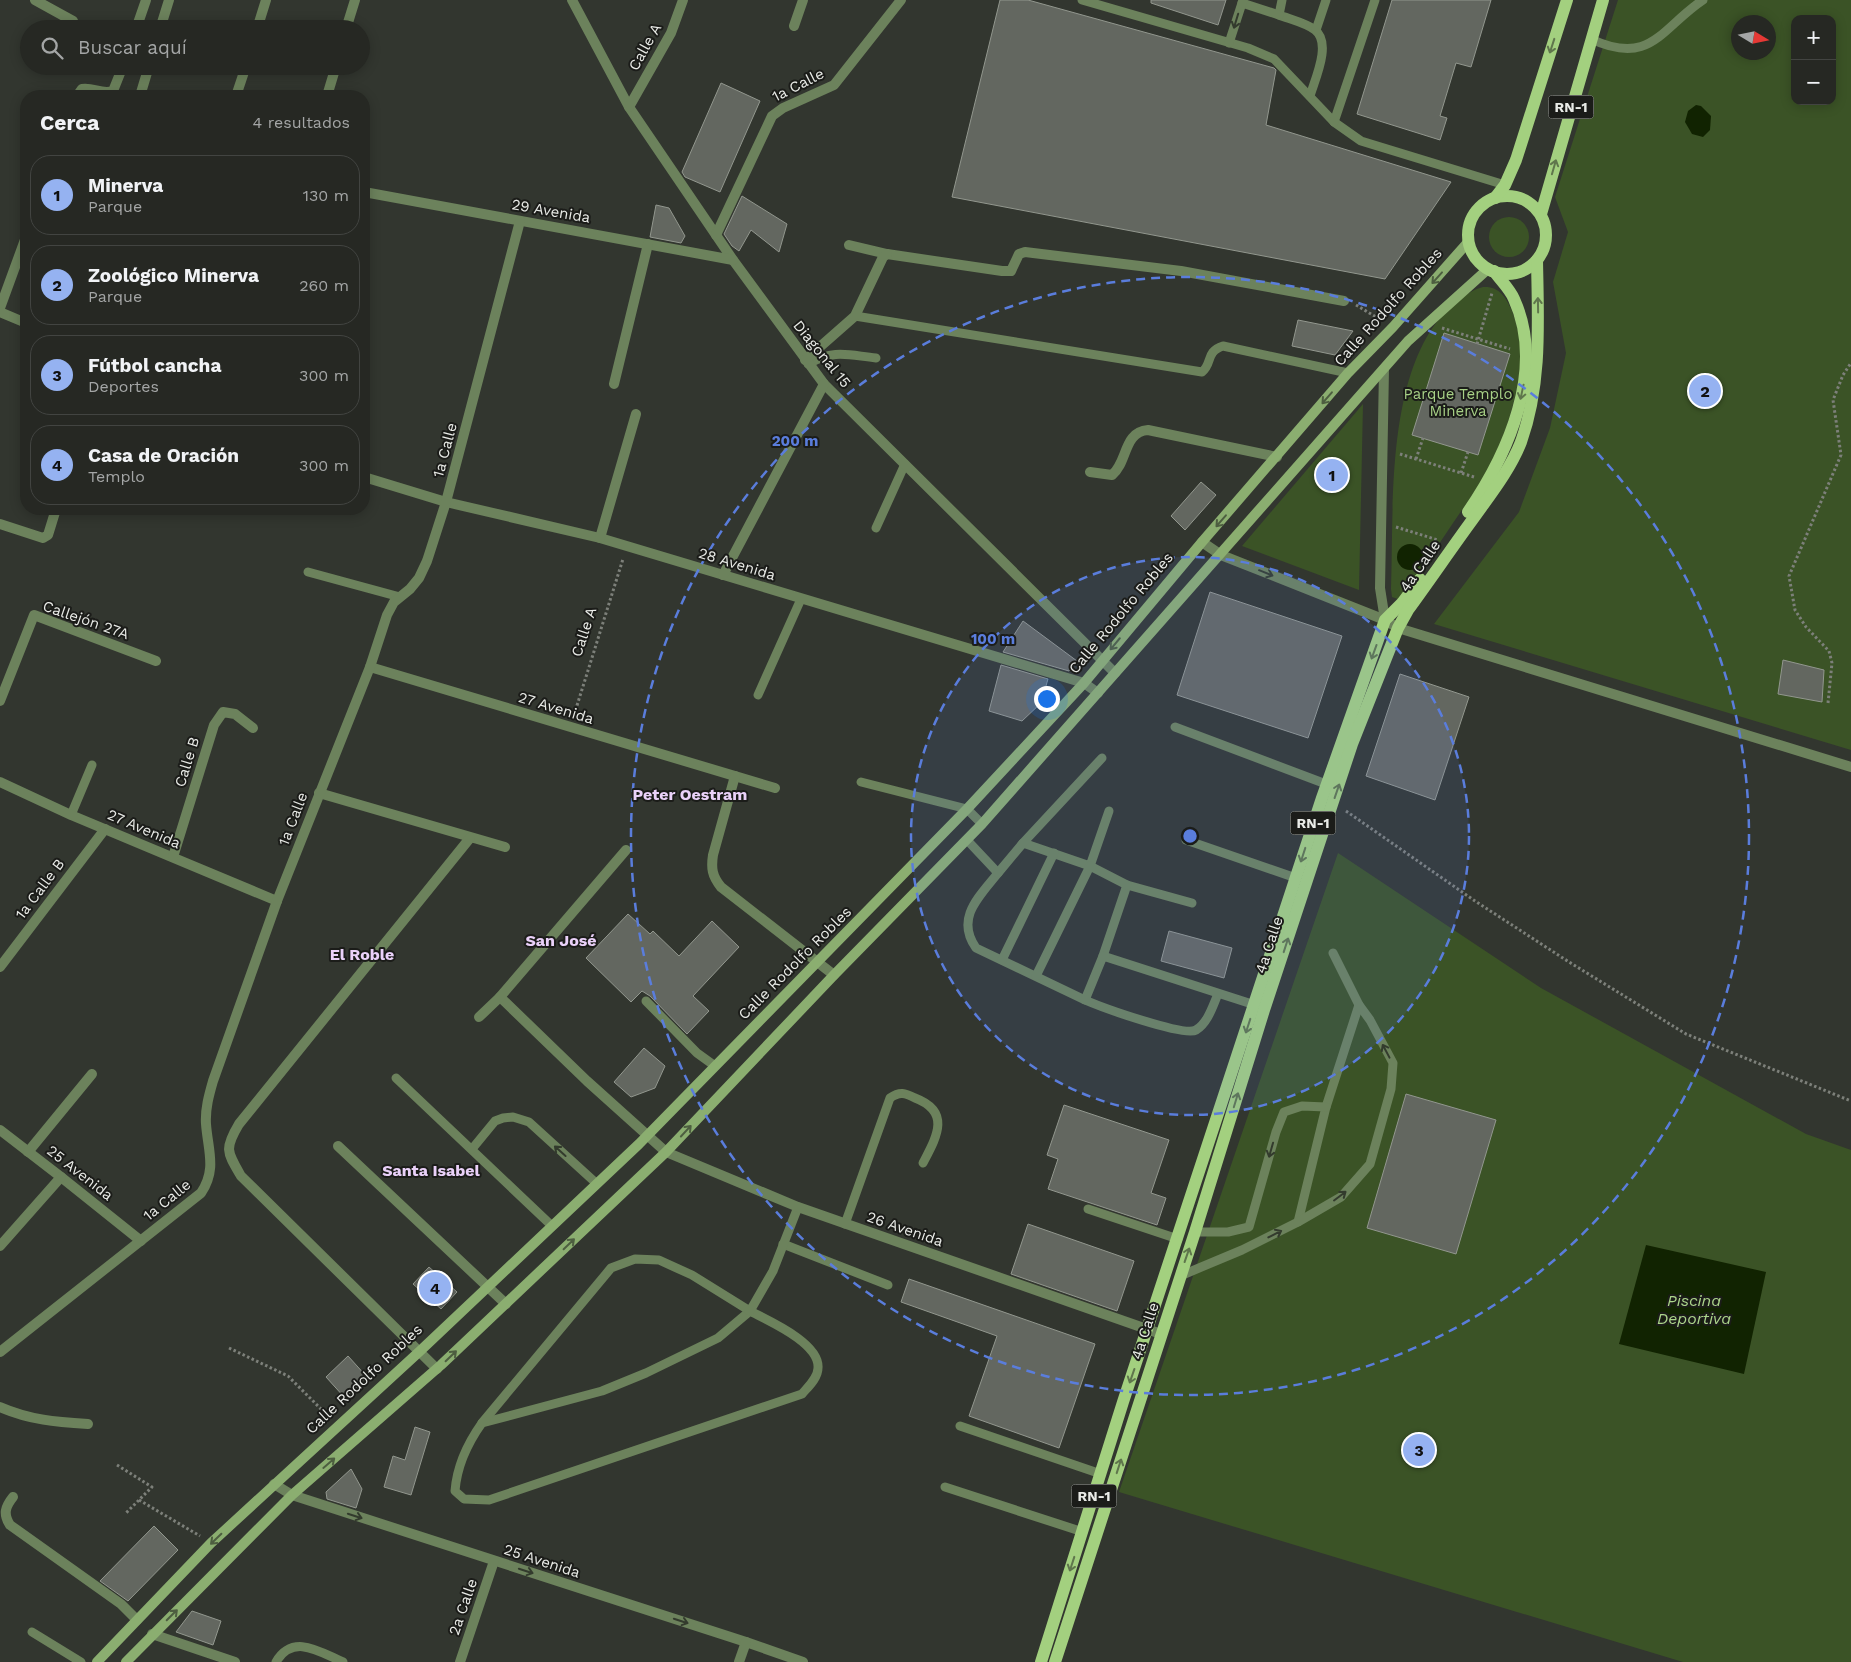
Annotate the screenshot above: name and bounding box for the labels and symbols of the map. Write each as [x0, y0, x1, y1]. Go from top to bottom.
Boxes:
one-way arrow [1231, 13, 1240, 29]
north arrow [1731, 15, 1776, 60]
street label: Calle A [625, 20, 665, 74]
one-way arrow [1547, 38, 1556, 54]
street label: 1a Calle [769, 64, 827, 106]
road number: RN-1 [1548, 95, 1594, 118]
one-way arrow [1549, 160, 1559, 176]
street label: 29 Avenida [510, 195, 592, 227]
street label: Calle Rodolfo Robles [1330, 244, 1446, 370]
one-way arrow [1431, 271, 1442, 284]
one-way arrow [1533, 297, 1543, 313]
street label: Diagonal 15 [789, 317, 855, 391]
pin: 2 [1689, 372, 1721, 410]
one-way arrow [1516, 384, 1526, 400]
park label: Parque Templo Minerva [1404, 385, 1512, 420]
one-way arrow [1322, 391, 1333, 404]
street label: 1a Calle [429, 421, 461, 479]
text: 200 m [772, 432, 818, 450]
pin: 1 [1316, 456, 1348, 494]
one-way arrow [1215, 514, 1226, 527]
street label: 4a Calle [1396, 537, 1444, 595]
street label: 28 Avenida [696, 544, 778, 584]
street label: Calle Rodolfo Robles [1065, 549, 1177, 677]
one-way arrow [1258, 569, 1273, 578]
street label: Callejón 27A [41, 597, 132, 643]
street label: Calle A [568, 605, 600, 659]
text: 100 m [971, 630, 1015, 648]
one-way arrow [1109, 638, 1121, 651]
one-way arrow [1369, 643, 1378, 659]
your location [1034, 686, 1060, 712]
street label: 27 Avenida [516, 688, 596, 728]
street label: Calle B [171, 735, 203, 789]
one-way arrow [1333, 783, 1342, 799]
district label: Peter Oestram [633, 785, 747, 804]
street label: 1a Calle [275, 790, 311, 848]
street label: 27 Avenida [105, 805, 184, 853]
road number: RN-1 [1290, 811, 1336, 834]
centre of rings [1181, 827, 1199, 845]
one-way arrow [1298, 846, 1308, 862]
street label: 1a Calle B [12, 855, 68, 923]
street label: Calle Rodolfo Robles [735, 903, 855, 1023]
street label: 4a Calle [1251, 914, 1287, 976]
district label: San José [526, 931, 596, 950]
one-way arrow [1281, 937, 1291, 953]
district label: El Roble [330, 945, 394, 964]
one-way arrow [1242, 1018, 1252, 1034]
one-way arrow [1381, 1044, 1390, 1059]
one-way arrow [1232, 1092, 1242, 1108]
one-way arrow [679, 1126, 691, 1138]
street label: 25 Avenida [43, 1142, 117, 1205]
one-way arrow [1266, 1142, 1275, 1158]
one-way arrow [554, 1145, 567, 1157]
district label: Santa Isabel [382, 1161, 481, 1180]
street label: 1a Calle [140, 1175, 194, 1225]
one-way arrow [1333, 1191, 1346, 1202]
street label: 26 Avenida [865, 1208, 946, 1251]
one-way arrow [1267, 1229, 1282, 1238]
one-way arrow [562, 1238, 575, 1250]
one-way arrow [1183, 1247, 1192, 1263]
pin: 4 [419, 1269, 451, 1307]
water label: Piscina Deportiva [1657, 1291, 1731, 1328]
street label: 4a Calle [1127, 1300, 1163, 1362]
street label: Calle Rodolfo Robles [302, 1320, 426, 1438]
one-way arrow [445, 1350, 457, 1362]
one-way arrow [1127, 1368, 1136, 1383]
pin: 3 [1403, 1431, 1435, 1469]
one-way arrow [322, 1457, 335, 1469]
one-way arrow [1115, 1459, 1124, 1474]
road number: RN-1 [1072, 1484, 1116, 1508]
one-way arrow [346, 1511, 362, 1521]
one-way arrow [209, 1533, 222, 1545]
street label: 25 Avenida [502, 1540, 583, 1582]
one-way arrow [1067, 1556, 1077, 1572]
one-way arrow [518, 1567, 534, 1577]
street label: 2a Calle [445, 1576, 481, 1638]
one-way arrow [166, 1608, 178, 1621]
one-way arrow [672, 1617, 688, 1626]

